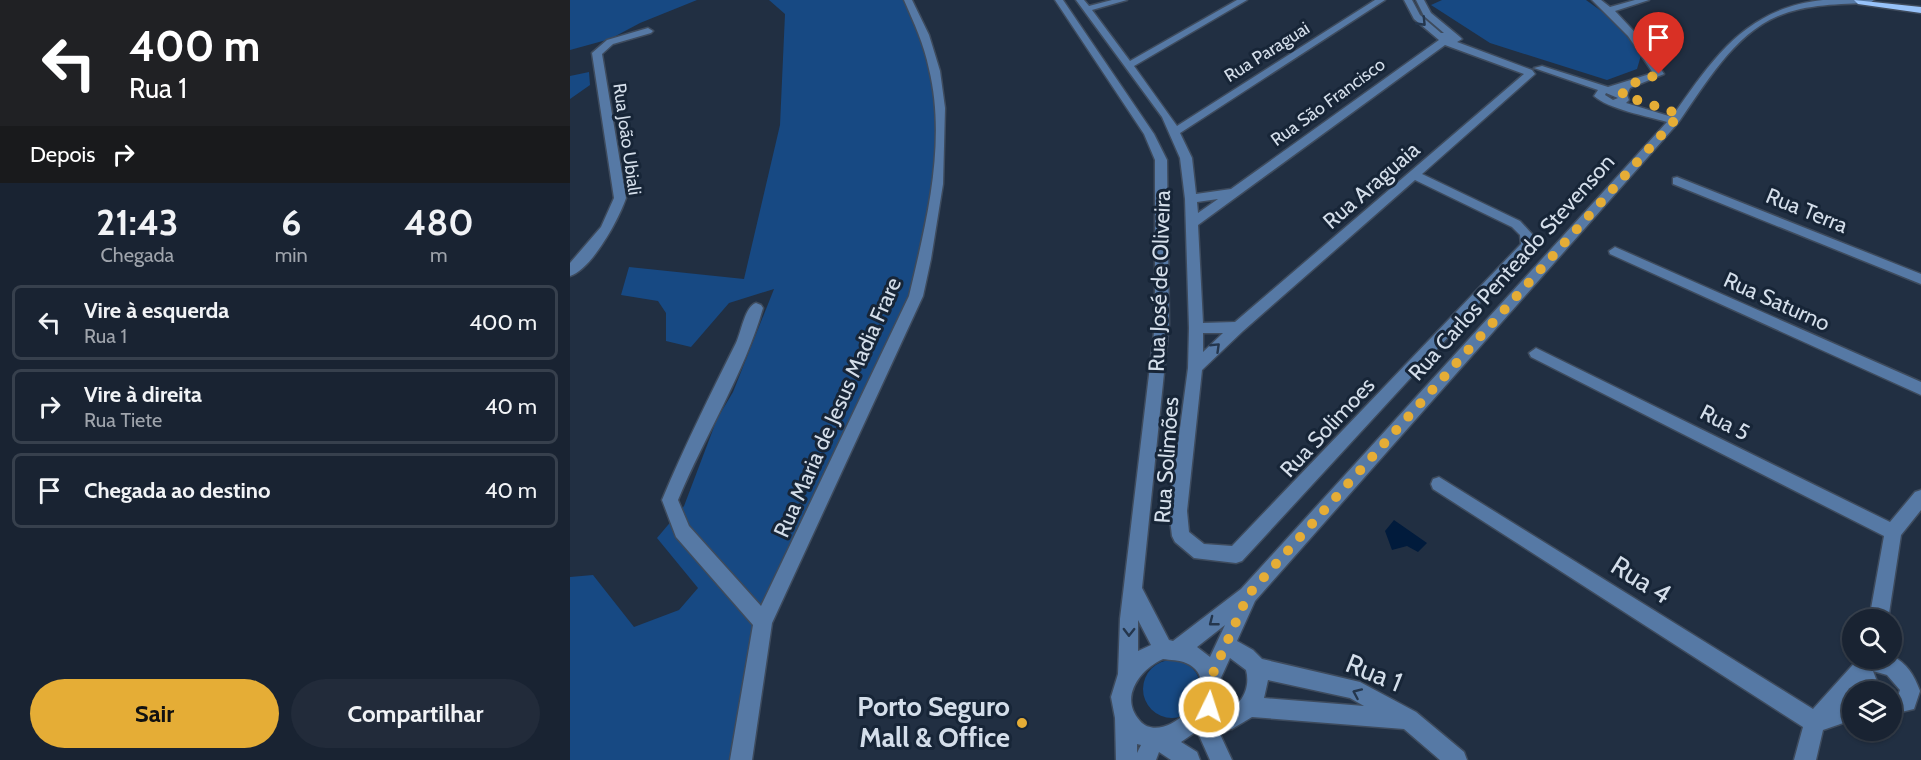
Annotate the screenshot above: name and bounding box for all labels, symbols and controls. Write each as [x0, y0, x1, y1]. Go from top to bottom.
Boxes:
pin [1633, 12, 1684, 74]
one-way arrow [1414, 14, 1425, 25]
street label: Rua Paraguai [1220, 17, 1314, 87]
text: 400 m [129, 20, 260, 72]
icon: arrive [1642, 21, 1675, 54]
icon: left [30, 24, 108, 102]
street label: Rua São Francisco [1266, 53, 1390, 151]
text: Rua 1 [129, 72, 187, 105]
street label: Rua João Ubiali [608, 82, 646, 196]
street label: Rua Araguaia [1317, 136, 1426, 235]
icon: right [107, 138, 140, 171]
text: Depois [30, 141, 95, 168]
street label: Rua Carlos Penteado Stevenson [1403, 149, 1620, 386]
street label: Rua Terra [1762, 182, 1852, 239]
street label: Rua José de Oliveira [1143, 189, 1176, 372]
text: 21:43 [96, 200, 178, 244]
text: 6 [281, 200, 301, 244]
text: 480 [404, 200, 474, 244]
text: Chegada [101, 243, 174, 267]
text: min [275, 243, 308, 267]
text: m [430, 243, 448, 267]
street label: Rua Saturno [1719, 266, 1834, 337]
street label: Rua Maria de Jesus Madia Frare [768, 273, 907, 541]
text: Vire à esquerda [84, 297, 229, 324]
icon: left [33, 306, 66, 339]
text: 400 m [469, 309, 537, 336]
text: Rua 1 [84, 324, 127, 348]
one-way arrow [1209, 344, 1220, 355]
street label: Rua Solimoes [1274, 372, 1380, 483]
text: Vire à direita [84, 381, 202, 408]
icon: right [33, 390, 66, 423]
text: 40 m [485, 393, 537, 420]
street label: Rua Solimões [1149, 396, 1184, 524]
street label: Rua 5 [1695, 399, 1754, 446]
text: Rua Tiete [84, 408, 162, 432]
icon: arrive [33, 474, 66, 507]
text: Chegada ao destino [84, 477, 270, 504]
text: 40 m [485, 477, 537, 504]
street label: Rua 4 [1605, 548, 1677, 611]
map controls [1842, 609, 1902, 741]
button: search [1842, 609, 1902, 669]
one-way arrow [1209, 615, 1220, 626]
one-way arrow [1122, 628, 1135, 637]
street label: Rua 1 [1341, 646, 1407, 699]
position arrow [1177, 675, 1241, 739]
button: Sair [30, 679, 279, 748]
button: Compartilhar [291, 679, 540, 748]
button: layers [1842, 681, 1902, 741]
one-way arrow [1353, 688, 1364, 700]
place label: Porto Seguro Mall & Office [857, 690, 1010, 754]
marker: Porto Seguro Mall & Office [1015, 716, 1029, 730]

